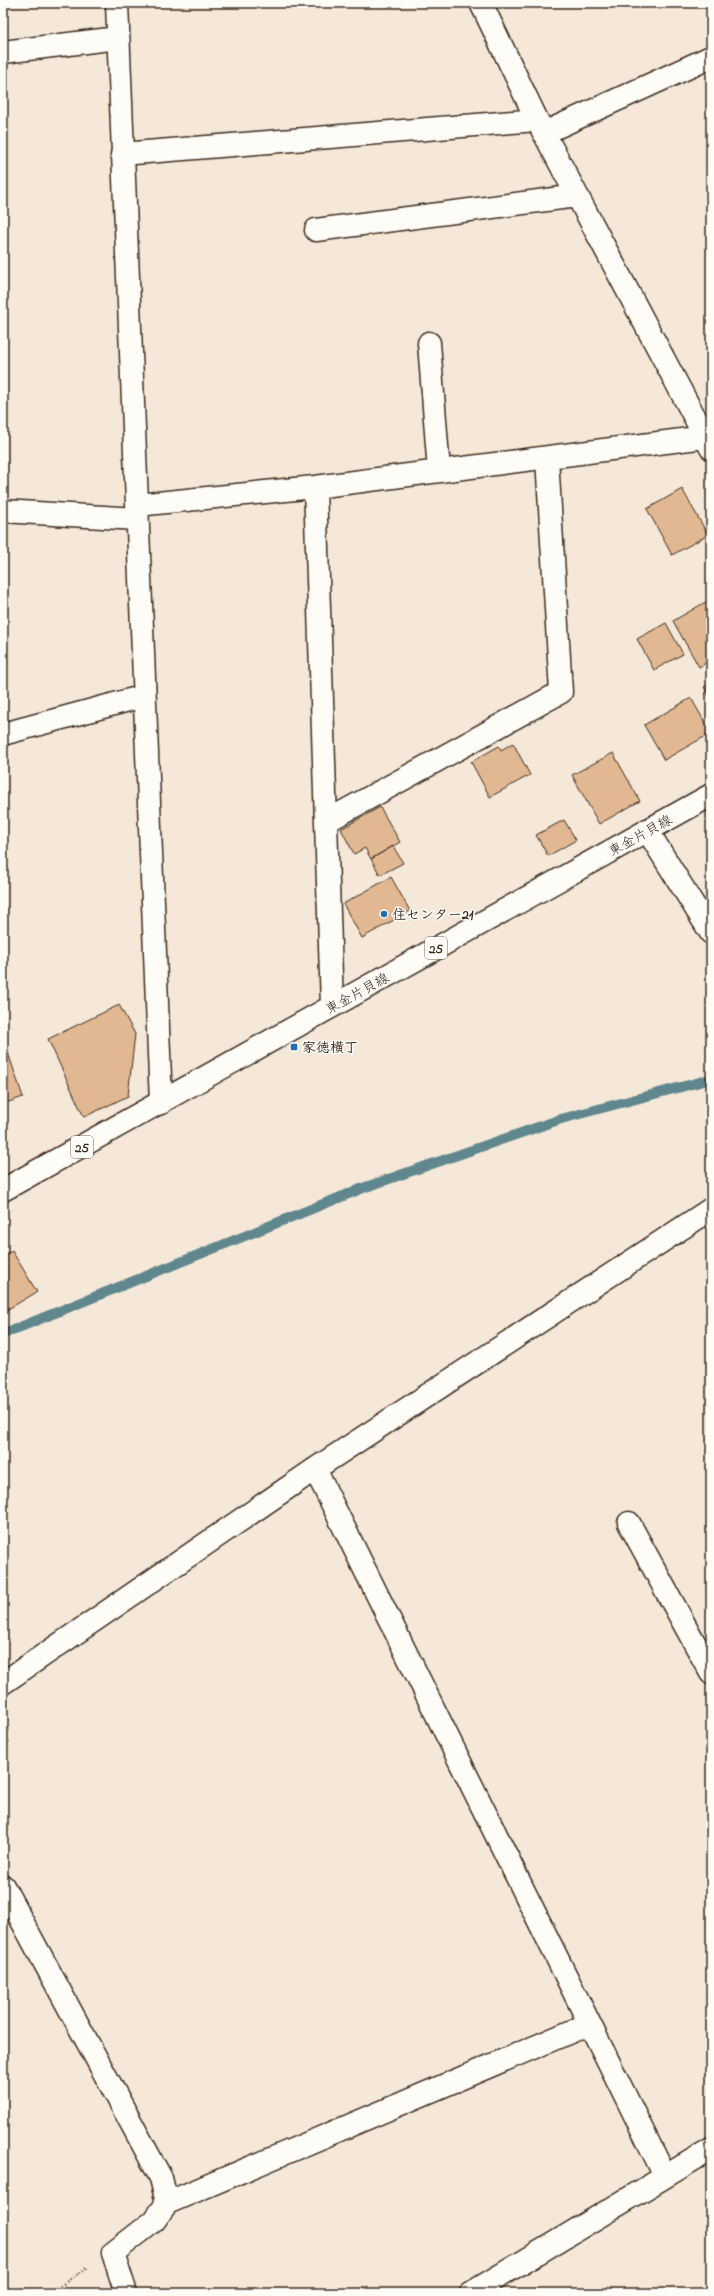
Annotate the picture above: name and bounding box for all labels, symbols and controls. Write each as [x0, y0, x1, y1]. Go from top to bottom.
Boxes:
street label: 東金片貝線 [605, 810, 676, 862]
place label: 住センター21 [392, 905, 474, 926]
marker: 住センター21 [379, 909, 389, 919]
road number: 25 [425, 937, 447, 959]
street label: 東金片貝線 [322, 968, 393, 1020]
place label: 家徳横丁 [302, 1038, 358, 1059]
marker: 家徳横丁 [289, 1042, 299, 1052]
road number: 25 [71, 1136, 93, 1158]

